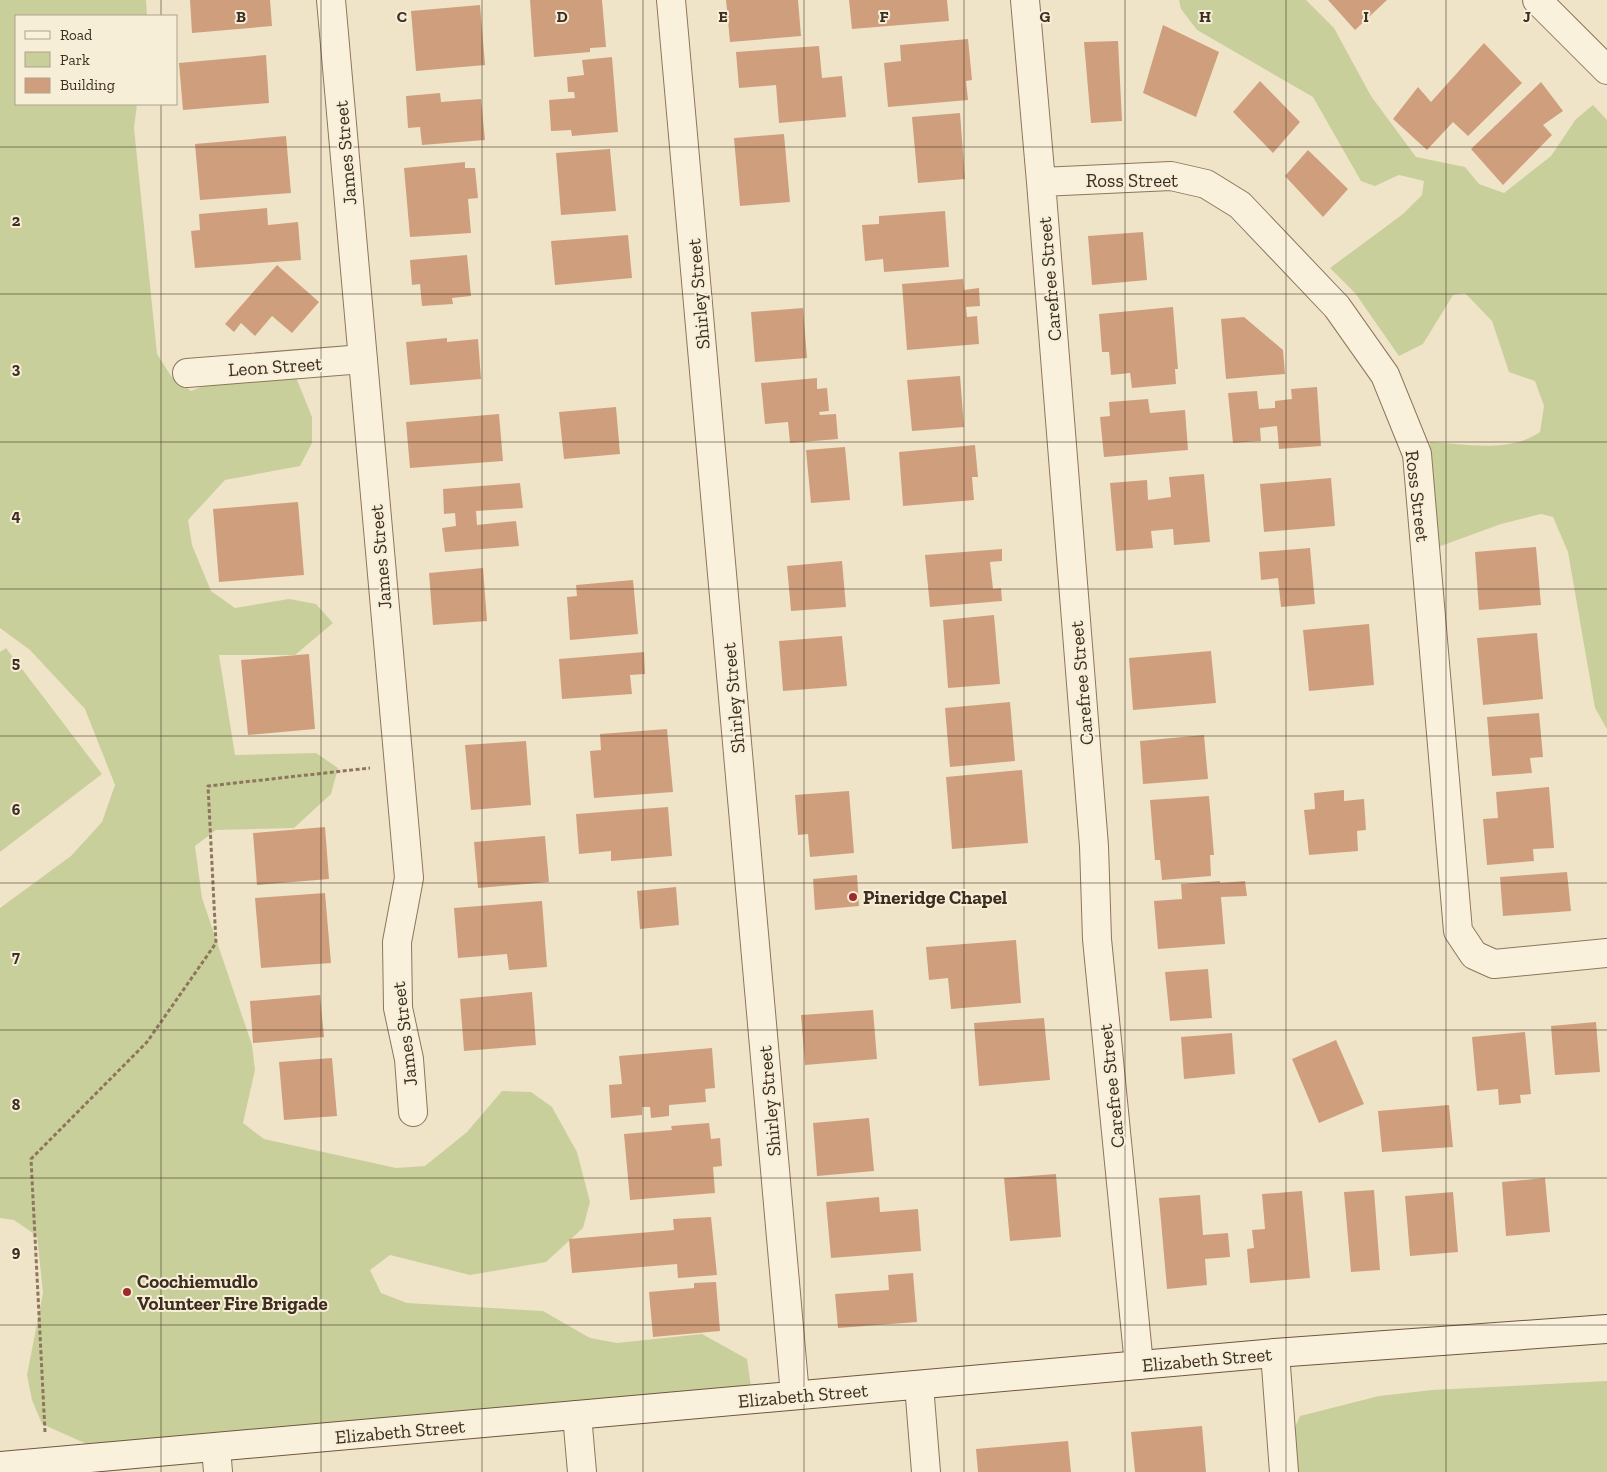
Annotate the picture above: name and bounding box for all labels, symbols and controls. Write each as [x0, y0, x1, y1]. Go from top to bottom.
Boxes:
text: B [236, 7, 246, 26]
text: C [397, 7, 407, 26]
text: D [556, 7, 568, 26]
text: E [718, 7, 728, 26]
text: F [879, 7, 889, 26]
text: G [1040, 7, 1051, 26]
text: H [1199, 7, 1211, 26]
text: I [1363, 7, 1369, 26]
text: J [1523, 7, 1531, 26]
legend [15, 15, 178, 105]
text: Road [60, 26, 93, 44]
text: Park [60, 51, 90, 69]
text: Building [60, 76, 115, 94]
street label: James Street [329, 99, 362, 206]
street label: Ross Street [1086, 169, 1178, 192]
text: 2 [12, 211, 21, 230]
street label: Carefree Street [1033, 216, 1066, 342]
street label: Shirley Street [682, 238, 715, 350]
street label: Leon Street [227, 352, 323, 381]
text: 3 [12, 359, 21, 378]
street label: Ross Street [1400, 449, 1435, 543]
street label: James Street [364, 503, 397, 610]
text: 4 [11, 506, 21, 525]
street label: Carefree Street [1065, 620, 1098, 746]
street label: Shirley Street [717, 642, 750, 754]
text: 5 [12, 653, 20, 672]
text: 6 [12, 800, 21, 819]
place label: Pineridge Chapel [863, 886, 1008, 909]
marker: Pineridge Chapel [847, 891, 859, 903]
text: 7 [12, 947, 20, 966]
street label: James Street [387, 980, 422, 1088]
street label: Carefree Street [1094, 1023, 1129, 1149]
street label: Shirley Street [753, 1045, 786, 1157]
text: 8 [12, 1095, 21, 1114]
text: 9 [12, 1242, 21, 1261]
place label: Coochiemudlo Volunteer Fire Brigade [137, 1270, 328, 1315]
marker: Coochiemudlo Volunteer Fire Brigade [121, 1286, 133, 1298]
street label: Elizabeth Street [1141, 1342, 1273, 1377]
street label: Elizabeth Street [737, 1378, 869, 1413]
street label: Elizabeth Street [334, 1414, 466, 1449]

